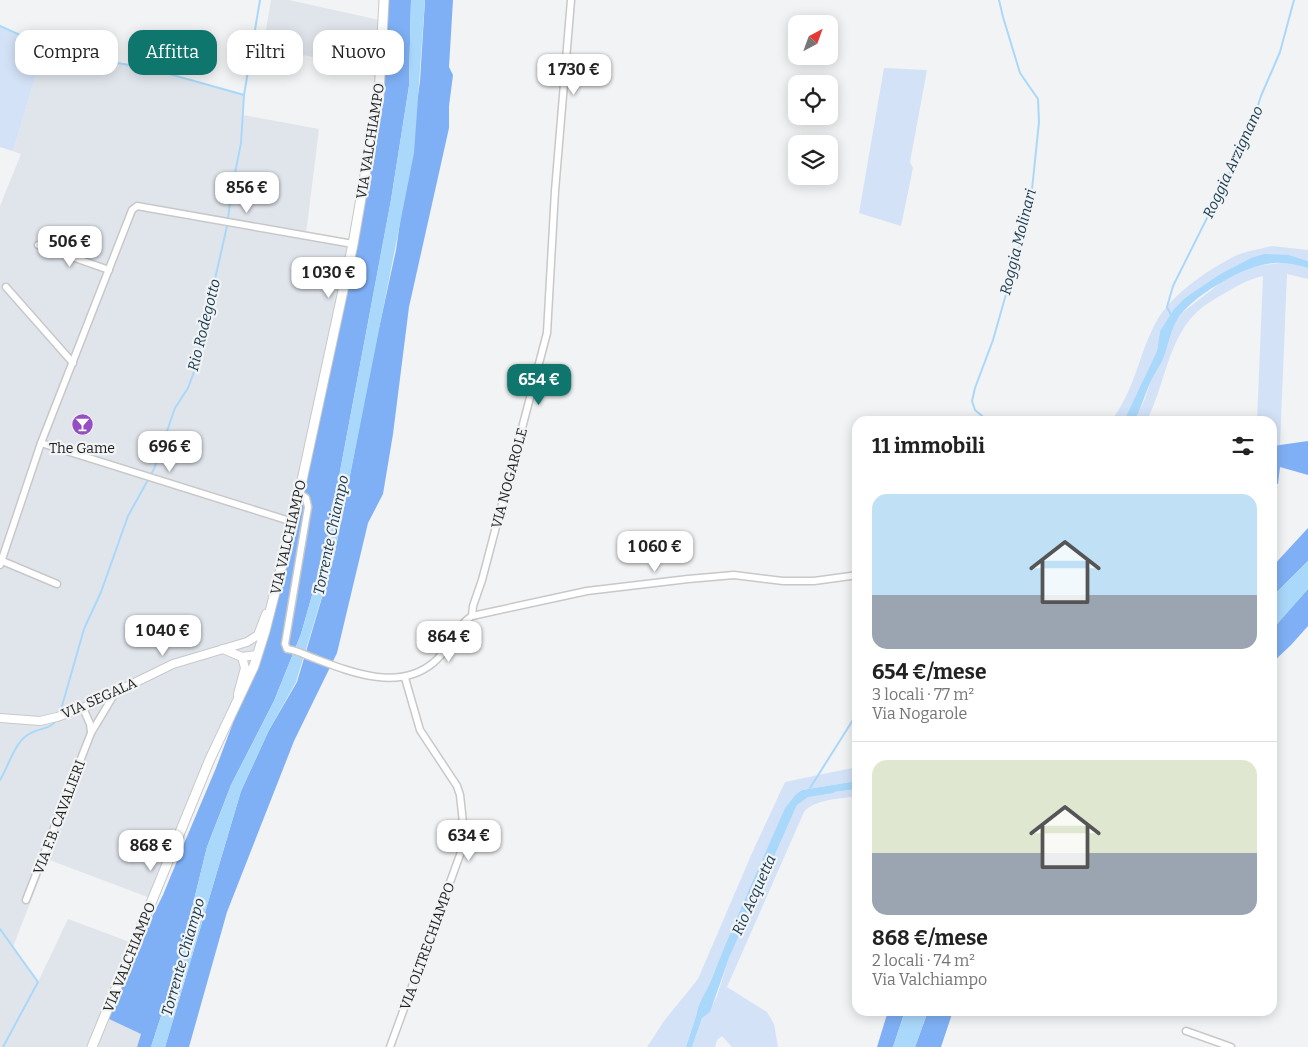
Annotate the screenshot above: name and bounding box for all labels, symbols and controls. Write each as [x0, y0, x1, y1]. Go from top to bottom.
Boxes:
north arrow [788, 15, 838, 65]
map controls [788, 15, 838, 185]
chip: Compra [15, 30, 118, 75]
chip: Affitta [128, 30, 217, 75]
chip: Filtri [227, 30, 303, 75]
chip: Nuovo [313, 30, 404, 75]
pin: 1 730 € [528, 54, 620, 96]
text: 1 730 € [548, 60, 600, 79]
button: locate [788, 75, 838, 125]
street label: VIA VALCHIAMPO [353, 82, 388, 200]
water label: Roggia Arzignano [1199, 103, 1267, 221]
button: layers [788, 135, 838, 185]
pin: 856 € [212, 172, 282, 214]
text: 856 € [226, 178, 268, 197]
water label: Roggia Molinari [996, 187, 1040, 297]
pin: 506 € [35, 226, 105, 268]
text: 506 € [49, 232, 91, 251]
pin: 1 030 € [283, 256, 375, 299]
text: 1 030 € [302, 263, 356, 282]
water label: Rio Rodegotto [184, 277, 224, 373]
pin: 654 € [504, 364, 574, 406]
text: 654 € [518, 370, 560, 389]
bar icon: The Game [70, 413, 94, 437]
street label: VIA NOGAROLE [488, 426, 531, 530]
pin: 696 € [135, 430, 205, 473]
icon: filters [1229, 432, 1257, 460]
text: 11 immobili [872, 433, 985, 459]
text: 696 € [149, 437, 191, 456]
place label: The Game [49, 440, 115, 457]
water label: Torrente Chiampo [310, 473, 352, 597]
street label: VIA VALCHIAMPO [267, 478, 310, 596]
icon: home [1020, 527, 1110, 617]
pin: 1 060 € [609, 530, 701, 573]
text: 1 060 € [628, 537, 682, 556]
pin: 1 040 € [117, 614, 209, 657]
pin: 864 € [414, 620, 484, 663]
text: 1 040 € [136, 621, 190, 640]
text: 864 € [428, 627, 470, 646]
text: 654 €/mese [872, 659, 987, 685]
street label: VIA SEGALA [59, 674, 139, 723]
text: 3 locali · 77 m² [872, 685, 974, 704]
text: Via Nogarole [872, 704, 967, 723]
street label: VIA F.B. CAVALIERI [30, 758, 89, 877]
icon: home [1020, 792, 1110, 882]
pin: 634 € [434, 820, 504, 862]
text: 634 € [448, 826, 490, 845]
pin: 868 € [116, 830, 186, 872]
text: 868 € [130, 836, 172, 855]
water label: Rio Acquetta [728, 852, 780, 938]
street label: VIA OLTRECHIAMPO [396, 880, 458, 1012]
water label: Torrente Chiampo [158, 896, 208, 1018]
street label: VIA VALCHIAMPO [100, 900, 159, 1015]
text: 868 €/mese [872, 925, 988, 951]
text: 2 locali · 74 m² [872, 951, 975, 970]
text: Via Valchiampo [872, 970, 987, 989]

